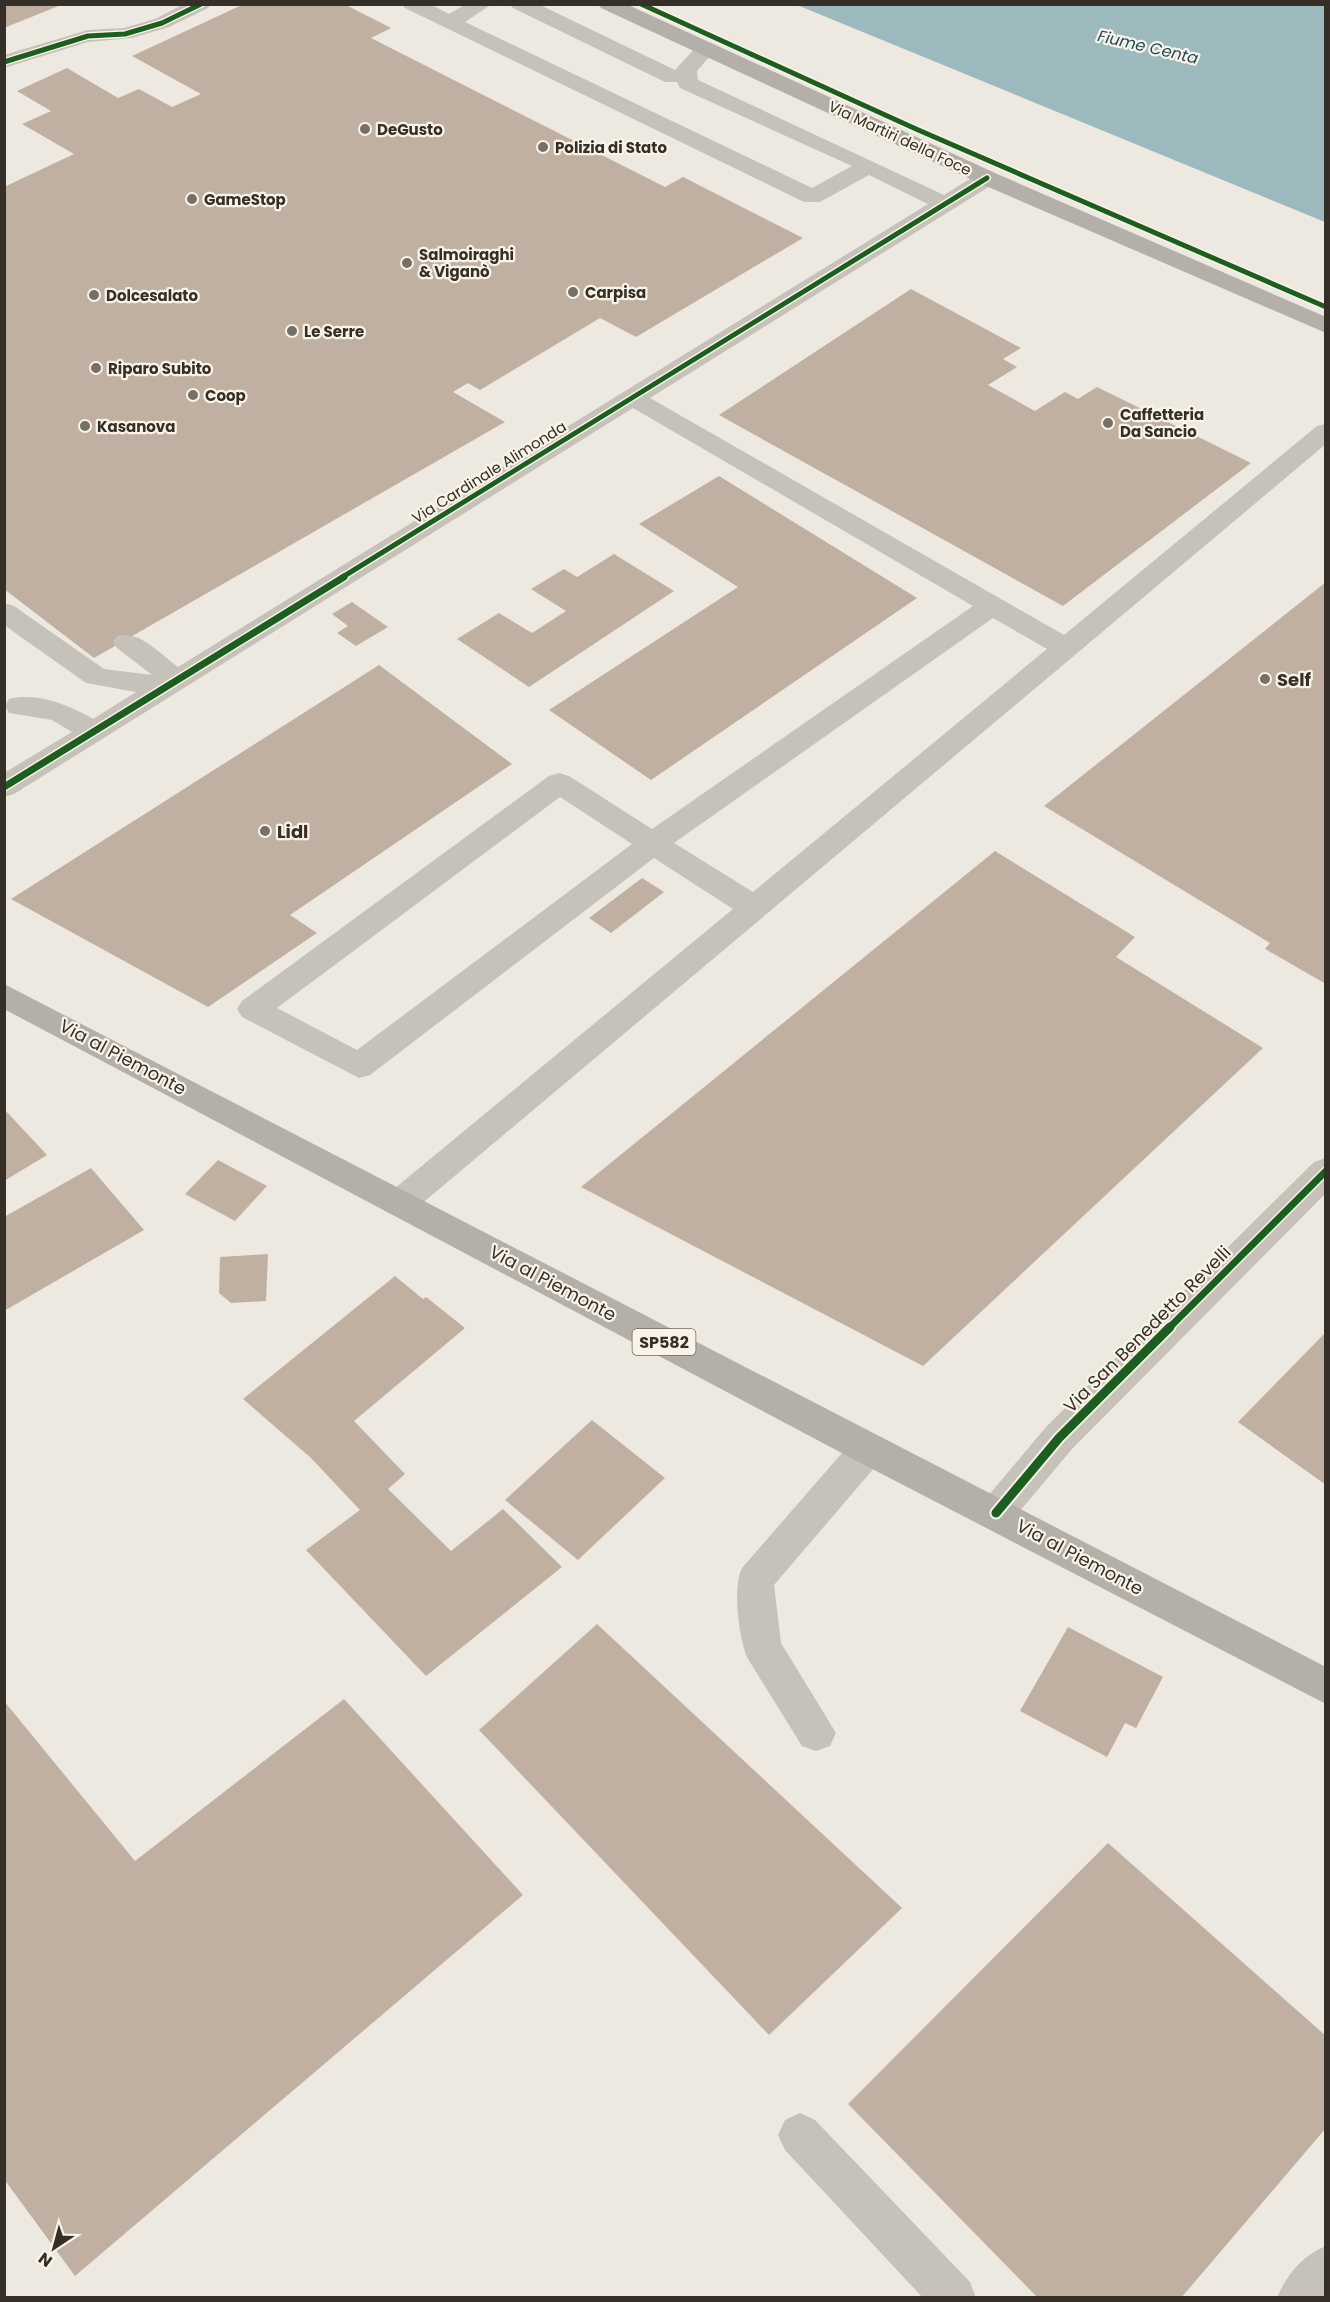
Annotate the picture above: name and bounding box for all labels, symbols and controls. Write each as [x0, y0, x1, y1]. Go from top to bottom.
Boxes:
water label: Fiume Centa [1095, 24, 1201, 70]
street label: Via Martiri della Foce [825, 96, 975, 180]
place label: DeGusto [377, 119, 443, 140]
marker: DeGusto [358, 122, 372, 136]
place label: Polizia di Stato [555, 137, 667, 158]
marker: Polizia di Stato [536, 140, 550, 154]
place label: GameStop [204, 189, 286, 210]
marker: GameStop [185, 192, 199, 206]
place label: Salmoiraghi & Viganò [419, 244, 514, 282]
marker: Salmoiraghi & Viganò [400, 256, 414, 270]
place label: Carpisa [585, 282, 646, 303]
place label: Dolcesalato [106, 285, 198, 306]
marker: Carpisa [566, 285, 580, 299]
marker: Dolcesalato [87, 288, 101, 302]
place label: Le Serre [304, 321, 364, 342]
marker: Le Serre [285, 324, 299, 338]
place label: Riparo Subito [108, 358, 212, 379]
marker: Riparo Subito [89, 361, 103, 375]
place label: Coop [205, 385, 246, 406]
marker: Coop [186, 388, 200, 402]
place label: Caffetteria Da Sancio [1120, 404, 1204, 442]
place label: Kasanova [97, 416, 175, 437]
street label: Via Cardinale Alimonda [408, 416, 570, 528]
marker: Caffetteria Da Sancio [1101, 416, 1115, 430]
marker: Kasanova [78, 419, 92, 433]
place label: Self [1277, 667, 1311, 692]
marker: Self [1258, 672, 1272, 686]
place label: Lidl [277, 819, 308, 844]
marker: Lidl [258, 824, 272, 838]
street label: Via al Piemonte [55, 1013, 191, 1101]
street label: Via al Piemonte [485, 1239, 621, 1327]
street label: Via San Benedetto Revelli [1058, 1240, 1236, 1418]
road number: SP582 [632, 1329, 696, 1355]
street label: Via al Piemonte [1012, 1513, 1148, 1601]
north arrow [24, 2218, 84, 2278]
text: N [34, 2247, 57, 2273]

